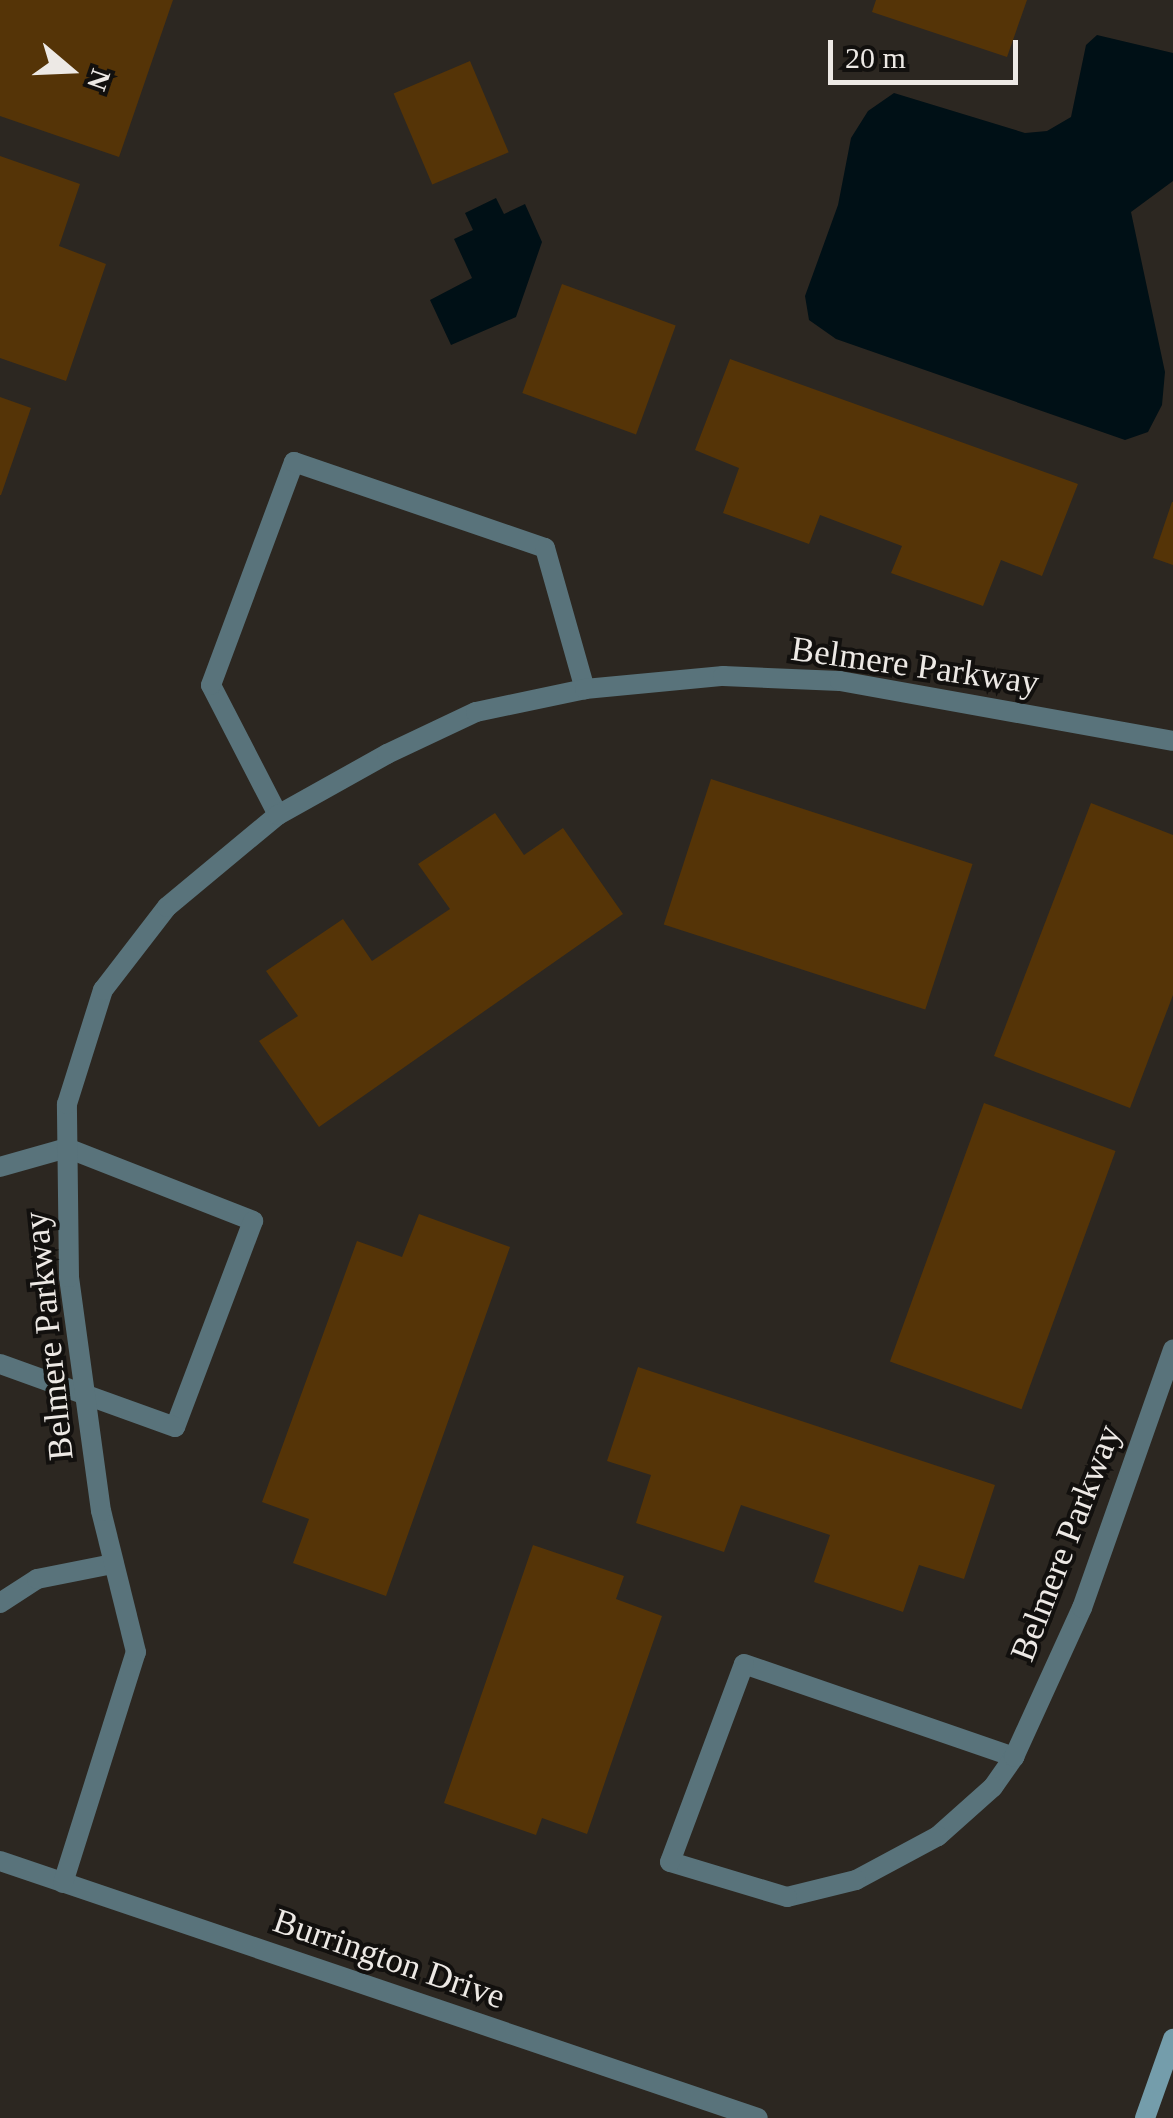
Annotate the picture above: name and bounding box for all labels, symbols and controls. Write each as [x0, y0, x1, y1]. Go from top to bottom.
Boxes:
north arrow [20, 20, 120, 120]
scale bar [833, 20, 1023, 82]
text: 20 m [845, 41, 906, 74]
text: N [81, 65, 117, 95]
street label: Belmere Parkway [788, 628, 1042, 704]
street label: Belmere Parkway [15, 1210, 83, 1462]
street label: Belmere Parkway [1002, 1419, 1130, 1667]
street label: Burrington Drive [268, 1900, 510, 2018]

